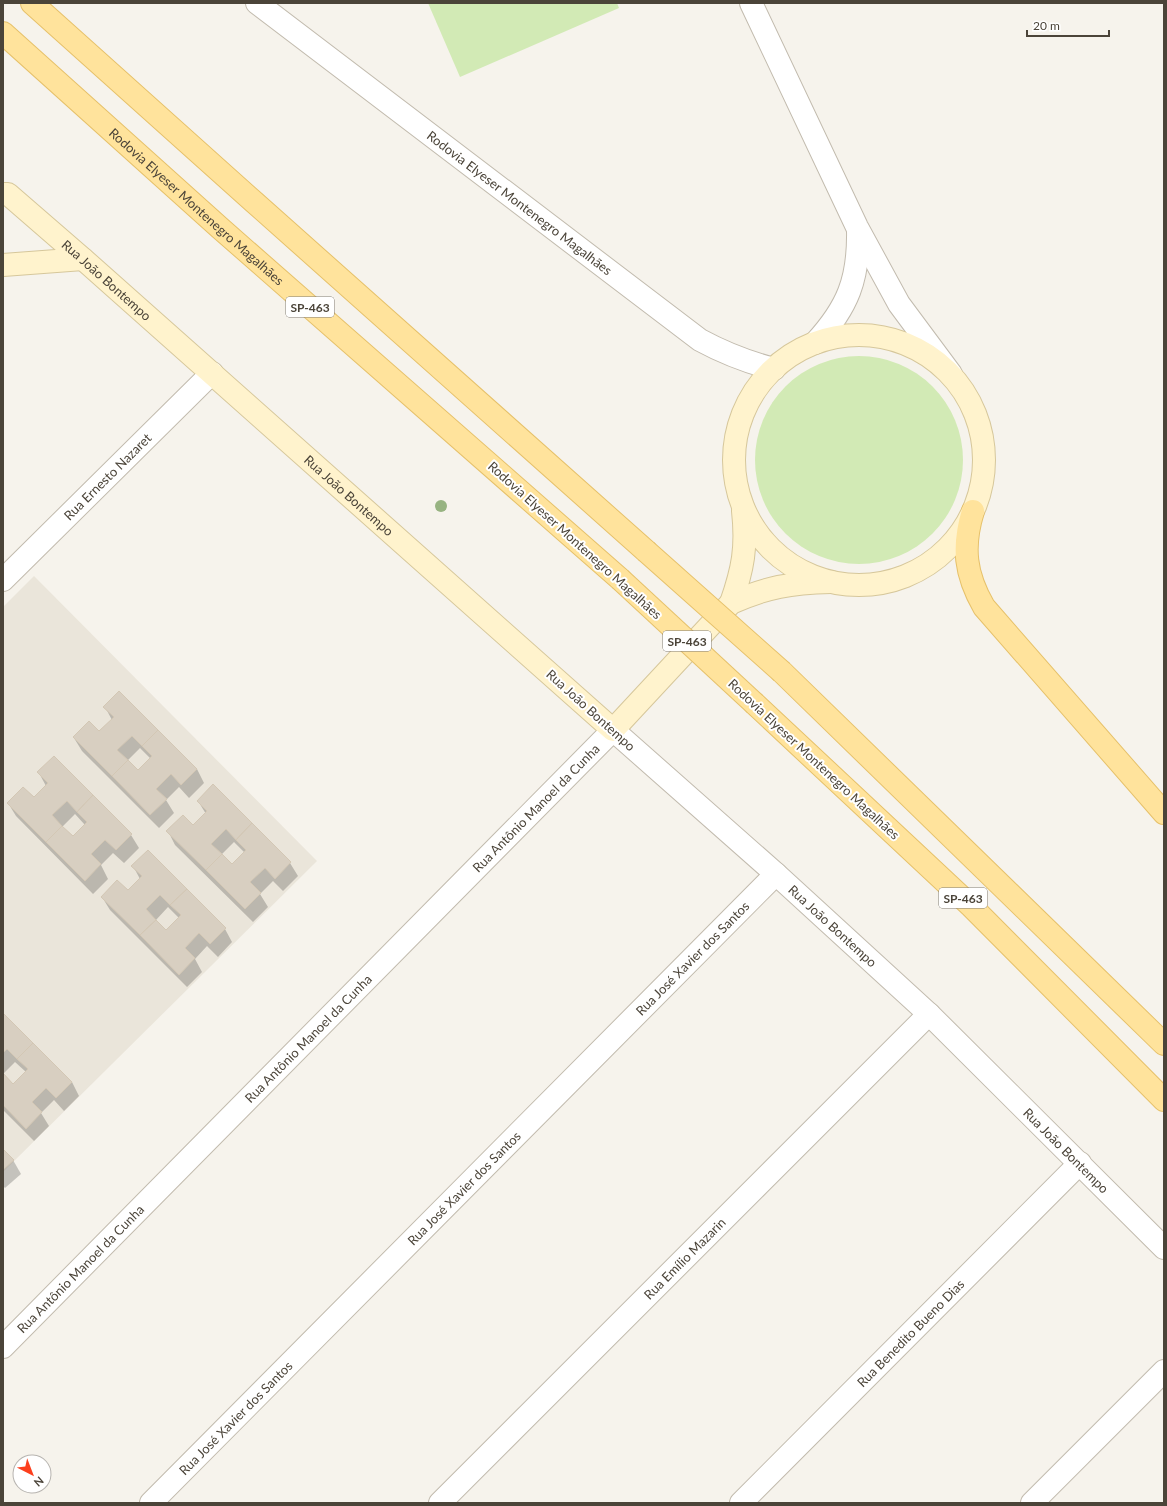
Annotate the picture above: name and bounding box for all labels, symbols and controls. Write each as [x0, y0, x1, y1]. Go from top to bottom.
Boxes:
scale bar [1027, 12, 1109, 38]
text: 20 m [1033, 18, 1060, 33]
street label: Rodovia Elyeser Montenegro Magalhães [106, 124, 288, 289]
street label: Rodovia Elyeser Montenegro Magalhães [424, 127, 616, 279]
street label: Rua João Bontempo [59, 236, 155, 324]
road number: SP-463 [286, 297, 334, 317]
street label: Rua Ernesto Nazaret [60, 430, 155, 523]
street label: Rua João Bontempo [301, 451, 397, 539]
street label: Rodovia Elyeser Montenegro Magalhães [485, 458, 665, 623]
road number: SP-463 [663, 631, 711, 651]
street label: Rua João Bontempo [543, 666, 639, 754]
street label: Rodovia Elyeser Montenegro Magalhães [725, 675, 903, 843]
street label: Rua Antônio Manoel da Cunha [469, 741, 603, 875]
street label: Rua João Bontempo [785, 881, 880, 970]
road number: SP-463 [939, 888, 987, 908]
street label: Rua José Xavier dos Santos [632, 898, 753, 1019]
street label: Rua Antônio Manoel da Cunha [241, 971, 375, 1106]
street label: Rua João Bontempo [1020, 1105, 1112, 1196]
street label: Rua José Xavier dos Santos [404, 1127, 524, 1248]
street label: Rua Antônio Manoel da Cunha [14, 1201, 147, 1336]
street label: Rua Emílio Mazarin [640, 1214, 729, 1303]
street label: Rua Benedito Bueno Dias [853, 1276, 968, 1390]
street label: Rua José Xavier dos Santos [176, 1357, 296, 1478]
north arrow [12, 1454, 52, 1494]
text: N [32, 1474, 47, 1489]

